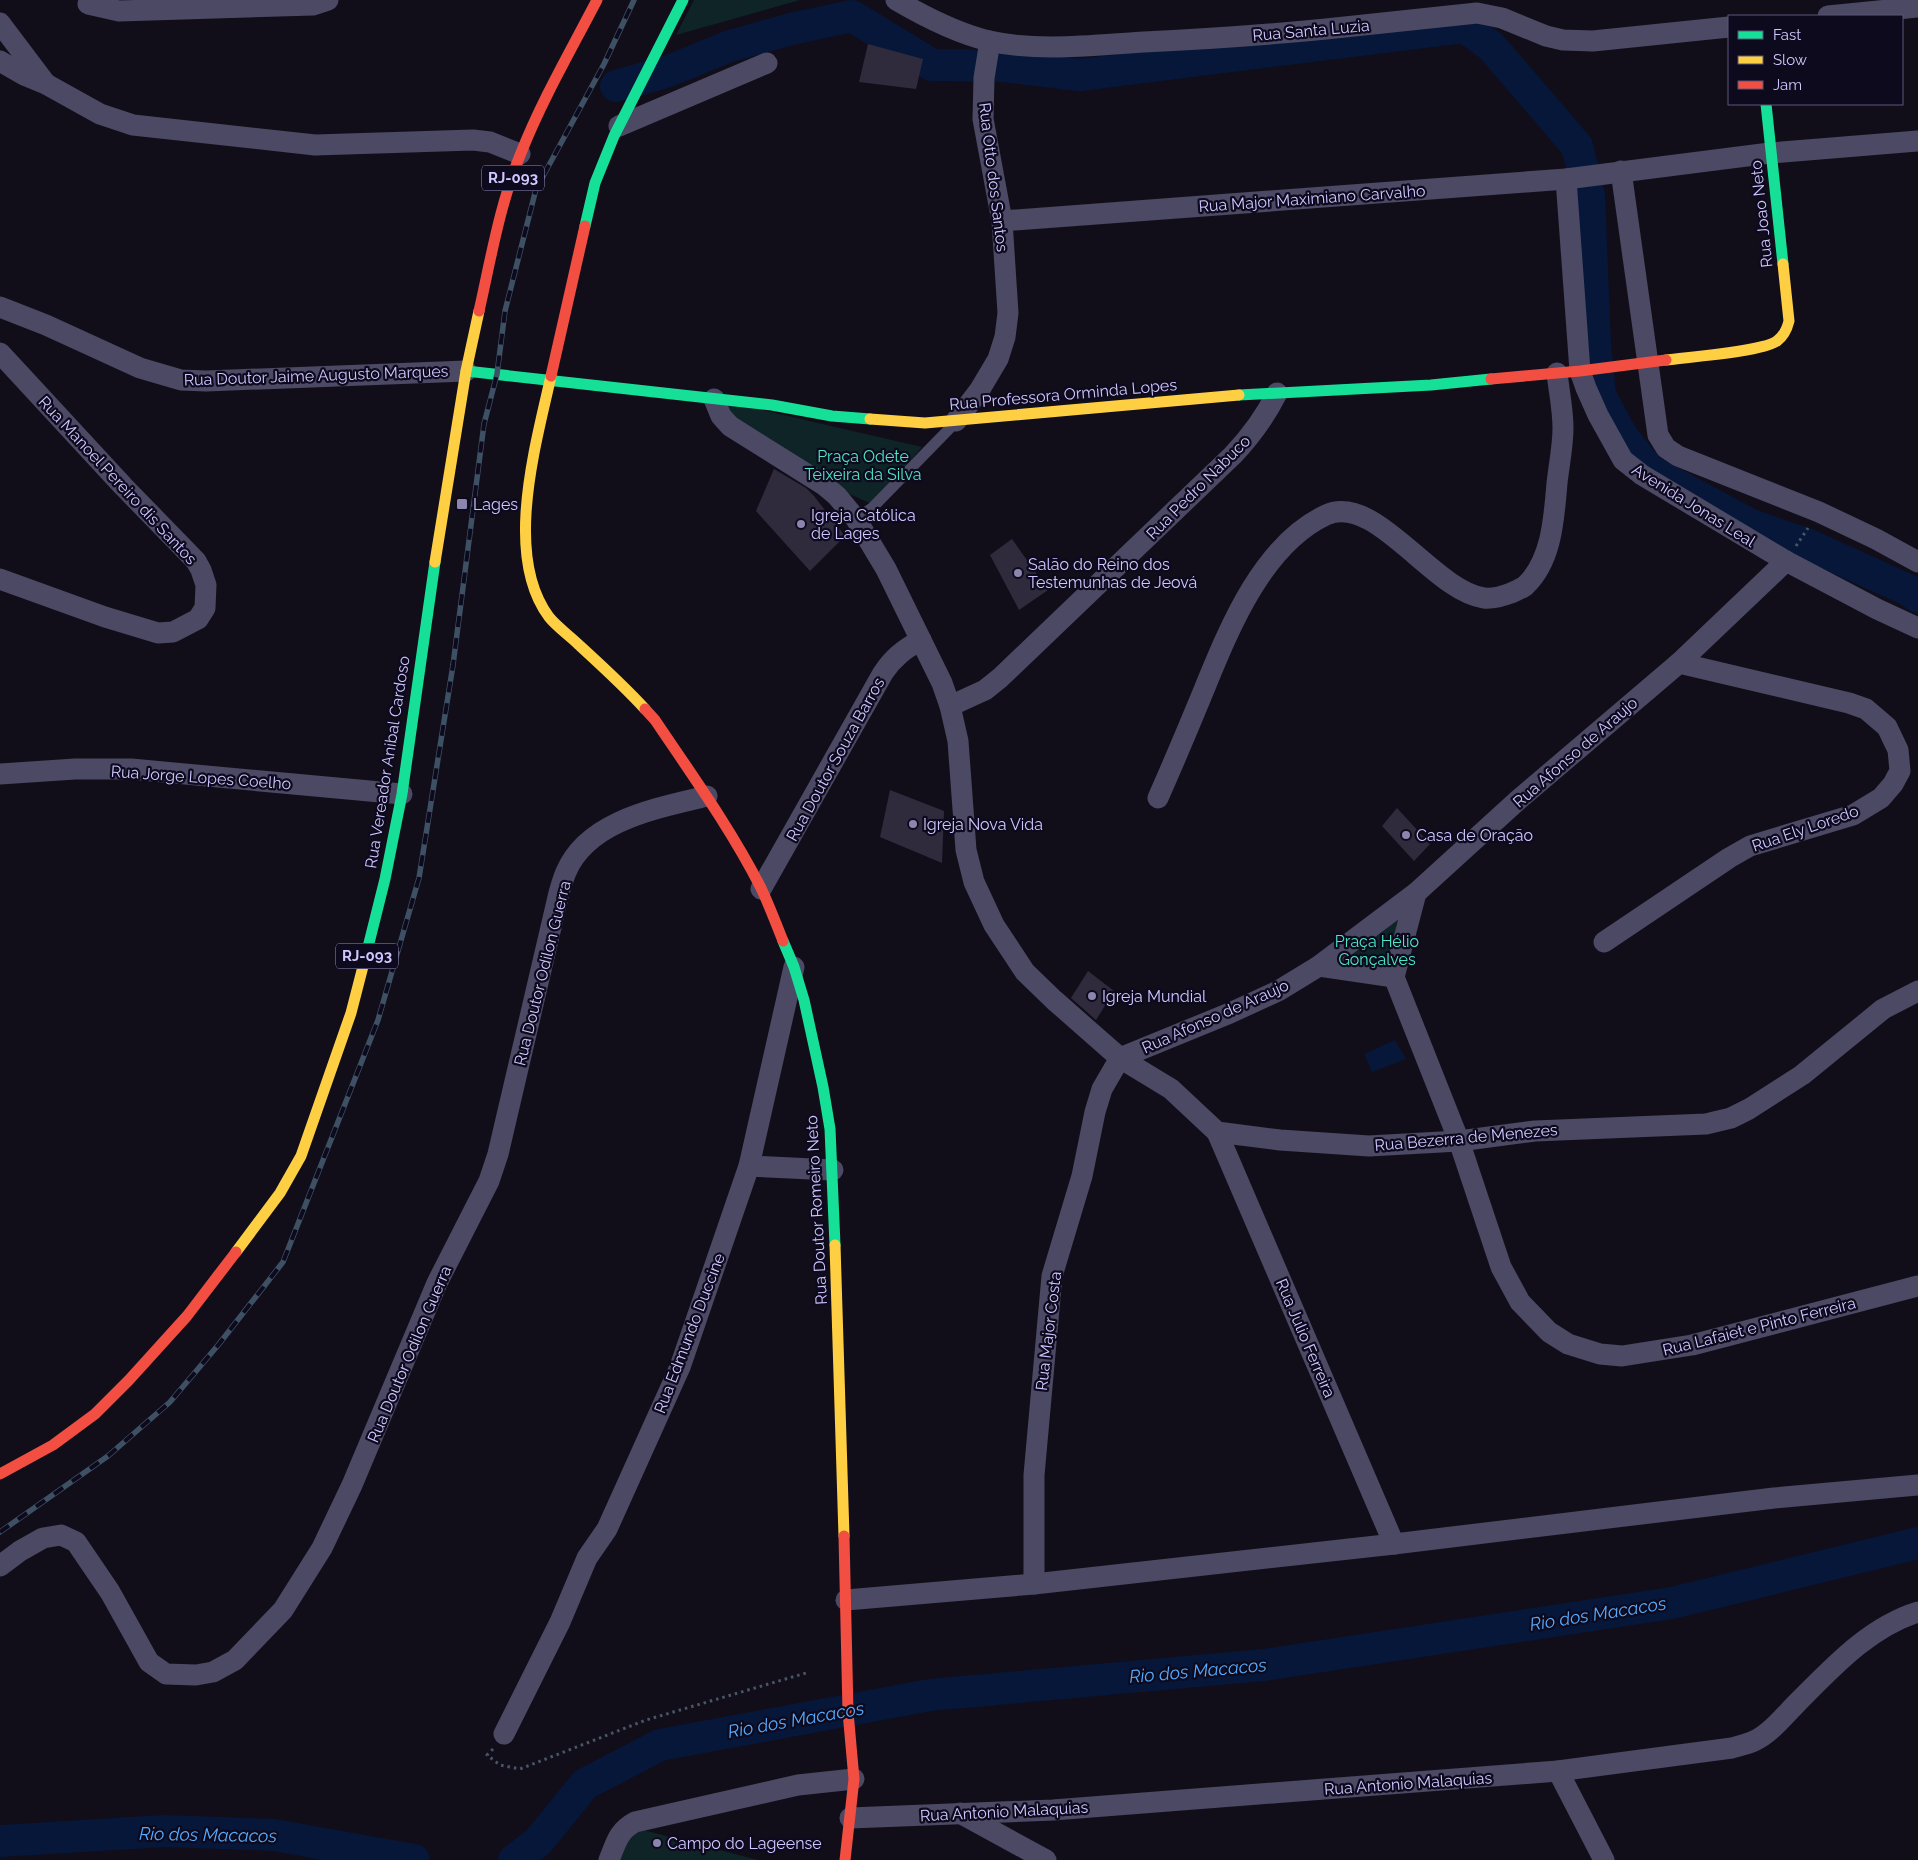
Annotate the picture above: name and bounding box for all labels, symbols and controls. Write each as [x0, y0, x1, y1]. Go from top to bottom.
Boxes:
legend [1728, 15, 1903, 105]
street label: Rua Santa Luzia [1252, 16, 1370, 45]
text: Fast [1773, 26, 1801, 44]
text: Slow [1773, 51, 1807, 69]
text: Jam [1773, 76, 1802, 94]
street label: Rua Otto dos Santos [975, 101, 1012, 253]
street label: Rua Joao Neto [1746, 159, 1777, 269]
road number: RJ-093 [482, 166, 544, 190]
street label: Rua Major Maximiano Carvalho [1198, 181, 1426, 216]
street label: Rua Doutor Jaime Augusto Marques [183, 361, 449, 390]
street label: Rua Professora Orminda Lopes [948, 375, 1178, 414]
street label: Rua Manoel Pereiro dis Santos [35, 392, 201, 569]
street label: Rua Pedro Nabuco [1142, 431, 1254, 543]
park label: Praça Odete Teixeira da Silva [805, 447, 921, 484]
street label: Avenida Jonas Leal [1629, 460, 1759, 551]
place label: Lages [473, 495, 518, 514]
marker: Lages [455, 497, 469, 511]
place label: Igreja Católica de Lages [811, 506, 916, 543]
marker: Igreja Católica de Lages [795, 518, 807, 530]
place label: Salão do Reino dos Testemunhas de Jeová [1028, 555, 1197, 592]
marker: Salão do Reino dos Testemunhas de Jeová [1012, 567, 1024, 579]
street label: Rua Vereador Anibal Cardoso [361, 654, 414, 870]
street label: Rua Doutor Souza Barros [782, 674, 889, 844]
street label: Rua Afonso de Araujo [1509, 693, 1641, 812]
street label: Rua Jorge Lopes Coelho [110, 762, 292, 793]
street label: Rua Ely Loredo [1749, 801, 1861, 856]
place label: Igreja Nova Vida [923, 815, 1043, 834]
marker: Igreja Nova Vida [907, 818, 919, 830]
place label: Casa de Oração [1416, 826, 1533, 845]
marker: Casa de Oração [1400, 829, 1412, 841]
street label: Rua Doutor Odilon Guerra [510, 879, 575, 1068]
park label: Praça Hélio Gonçalves [1335, 932, 1419, 969]
road number: RJ-093 [336, 944, 398, 968]
street label: Rua Afonso de Araujo [1139, 976, 1292, 1057]
place label: Igreja Mundial [1102, 987, 1207, 1006]
marker: Igreja Mundial [1086, 990, 1098, 1002]
street label: Rua Doutor Romeiro Neto [802, 1115, 831, 1305]
street label: Rua Bezerra de Menezes [1374, 1120, 1559, 1155]
street label: Rua Edmundo Duccine [650, 1251, 729, 1416]
street label: Rua Doutor Odilon Guerra [364, 1263, 455, 1445]
street label: Rua Major Costa [1032, 1270, 1065, 1392]
street label: Rua Julio Ferreira [1272, 1276, 1339, 1400]
street label: Rua Lafaiet e Pinto Ferreira [1661, 1293, 1858, 1360]
water label: Rio dos Macacos [1528, 1592, 1668, 1635]
water label: Rio dos Macacos [1128, 1654, 1268, 1687]
water label: Rio dos Macacos [726, 1697, 866, 1742]
street label: Rua Antonio Malaquias [1323, 1768, 1493, 1799]
street label: Rua Antonio Malaquias [919, 1798, 1089, 1825]
water label: Rio dos Macacos [139, 1823, 278, 1846]
place label: Campo do Lageense [667, 1834, 822, 1853]
marker: Campo do Lageense [651, 1837, 663, 1849]

